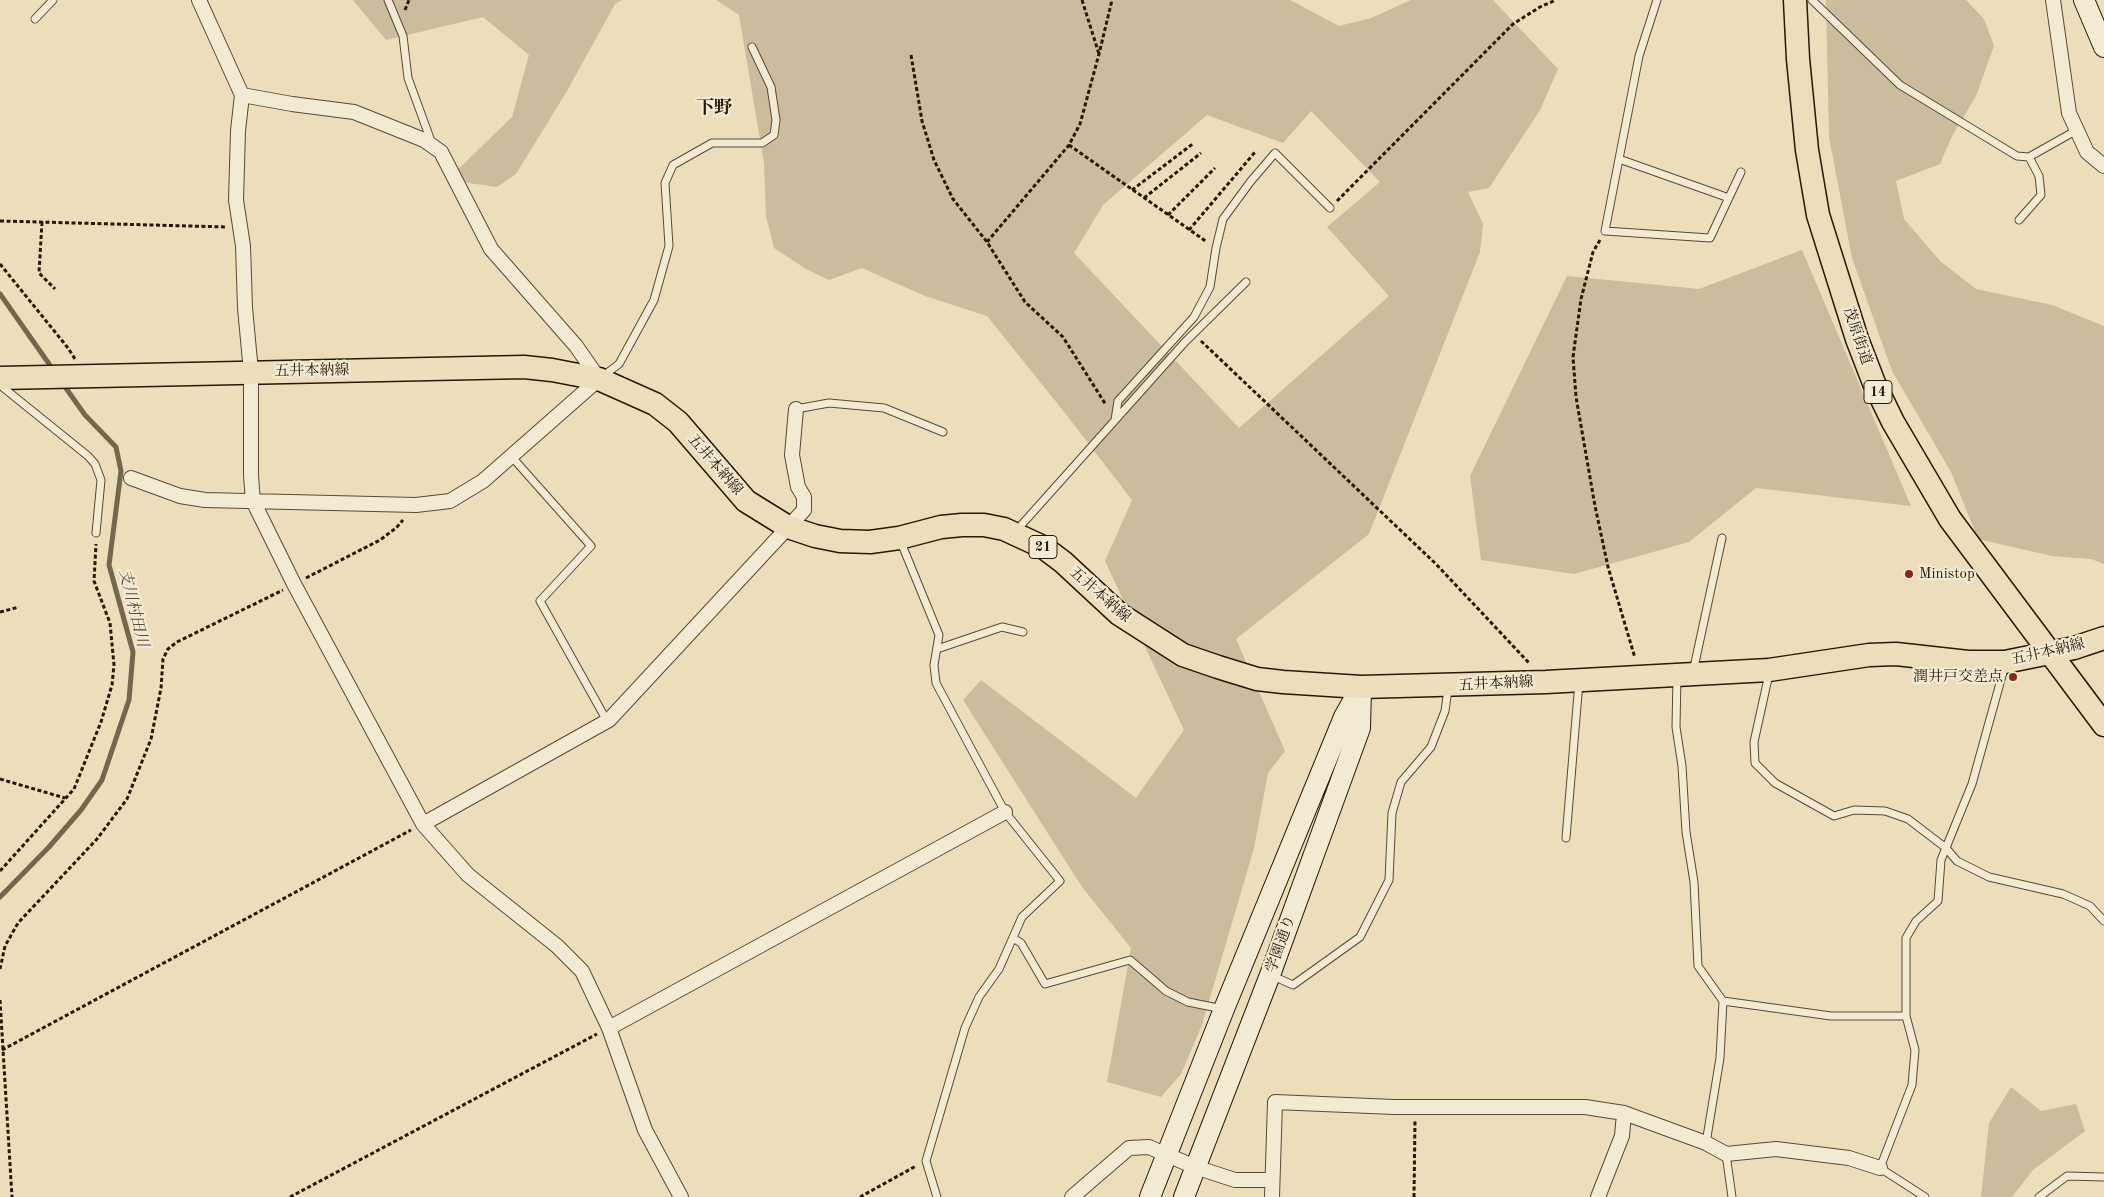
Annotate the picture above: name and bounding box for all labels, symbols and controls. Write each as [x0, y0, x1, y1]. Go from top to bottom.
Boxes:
district label: 下野 [696, 97, 732, 119]
street label: 茂原街道 [1839, 305, 1875, 367]
street label: 五井本納線 [274, 361, 350, 381]
road number: 14 [1864, 381, 1892, 404]
street label: 五井本納線 [684, 431, 746, 499]
road number: 21 [1029, 536, 1057, 558]
street label: 五井本納線 [1066, 564, 1134, 626]
place label: Ministop [1919, 565, 1975, 583]
water label: 支川村田川 [114, 567, 152, 649]
marker: Ministop [1903, 568, 1915, 580]
street label: 五井本納線 [2009, 635, 2087, 669]
place label: 潤井戸交差点 [1913, 668, 2003, 686]
marker: 潤井戸交差点 [2007, 671, 2019, 683]
street label: 五井本納線 [1458, 673, 1534, 695]
street label: 学園通り [1262, 913, 1300, 975]

